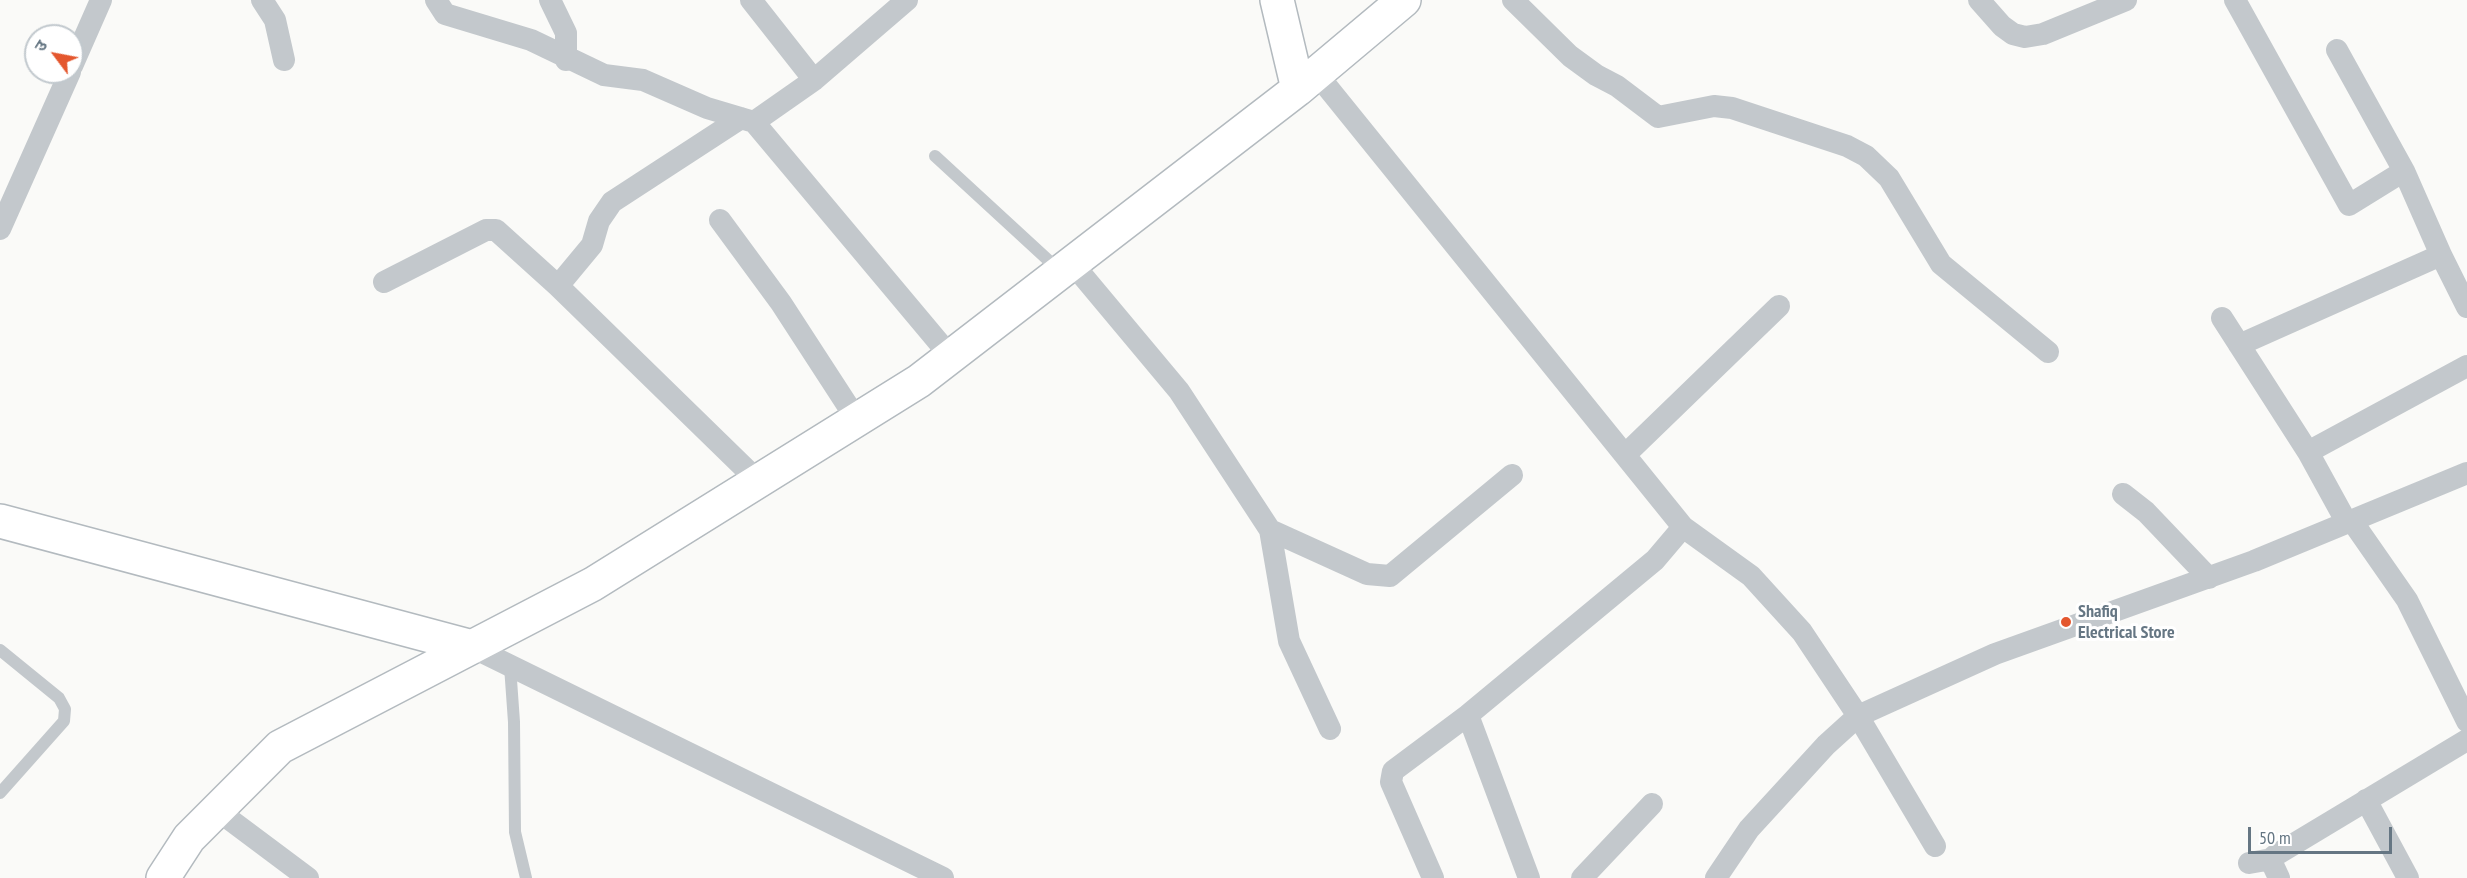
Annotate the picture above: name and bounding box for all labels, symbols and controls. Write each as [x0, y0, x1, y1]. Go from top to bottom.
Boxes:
north arrow [24, 24, 84, 84]
text: उ [29, 36, 51, 55]
place label: Shafiq Electrical Store [2078, 601, 2175, 644]
marker: Shafiq Electrical Store [2059, 615, 2073, 629]
scale bar [2251, 815, 2395, 853]
text: 50 m [2259, 826, 2291, 849]

